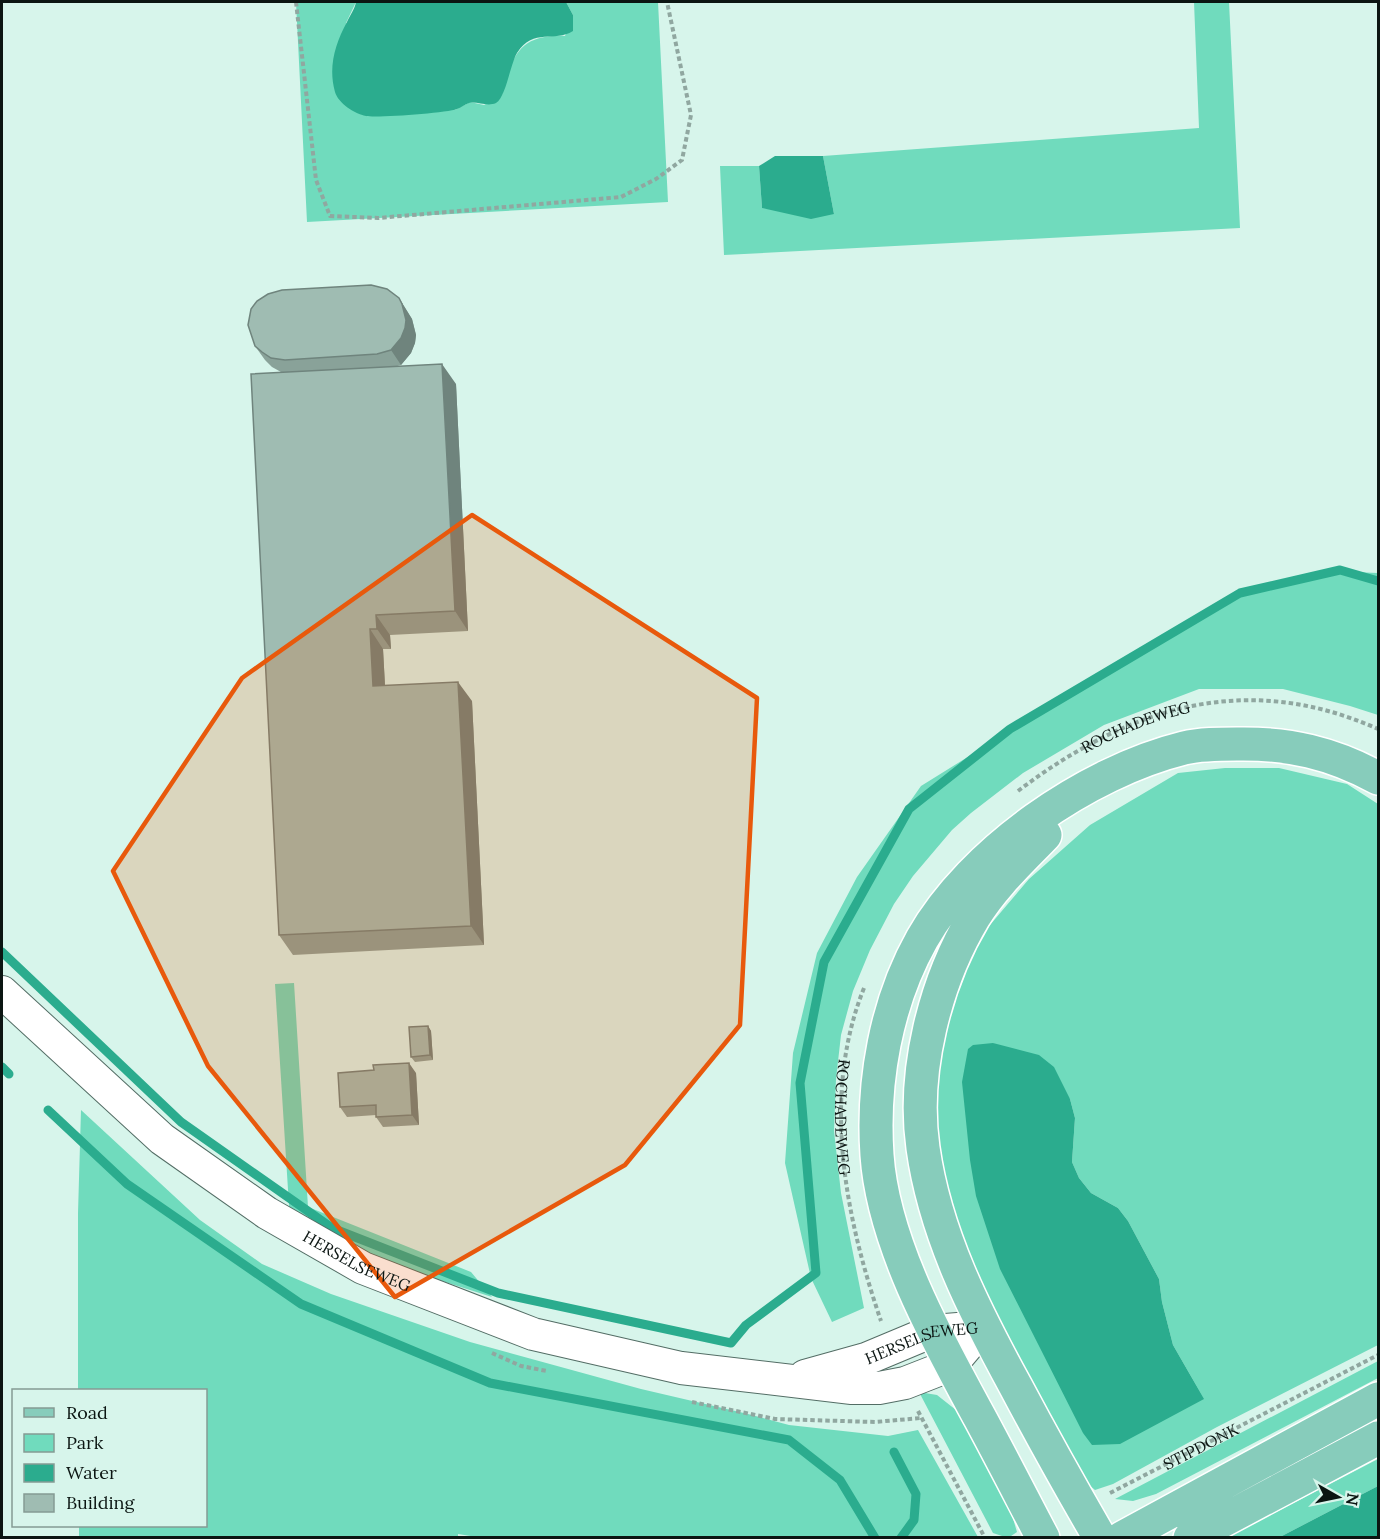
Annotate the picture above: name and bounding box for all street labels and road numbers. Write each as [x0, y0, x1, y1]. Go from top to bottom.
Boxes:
street label: ROCHADEWEG [1077, 697, 1192, 757]
street label: ROCHADEWEG [831, 1058, 855, 1176]
street label: HERSELSEWEG [300, 1226, 414, 1296]
street label: HERSELSEWEG [862, 1317, 979, 1368]
street label: STIPDONK [1160, 1419, 1242, 1474]

